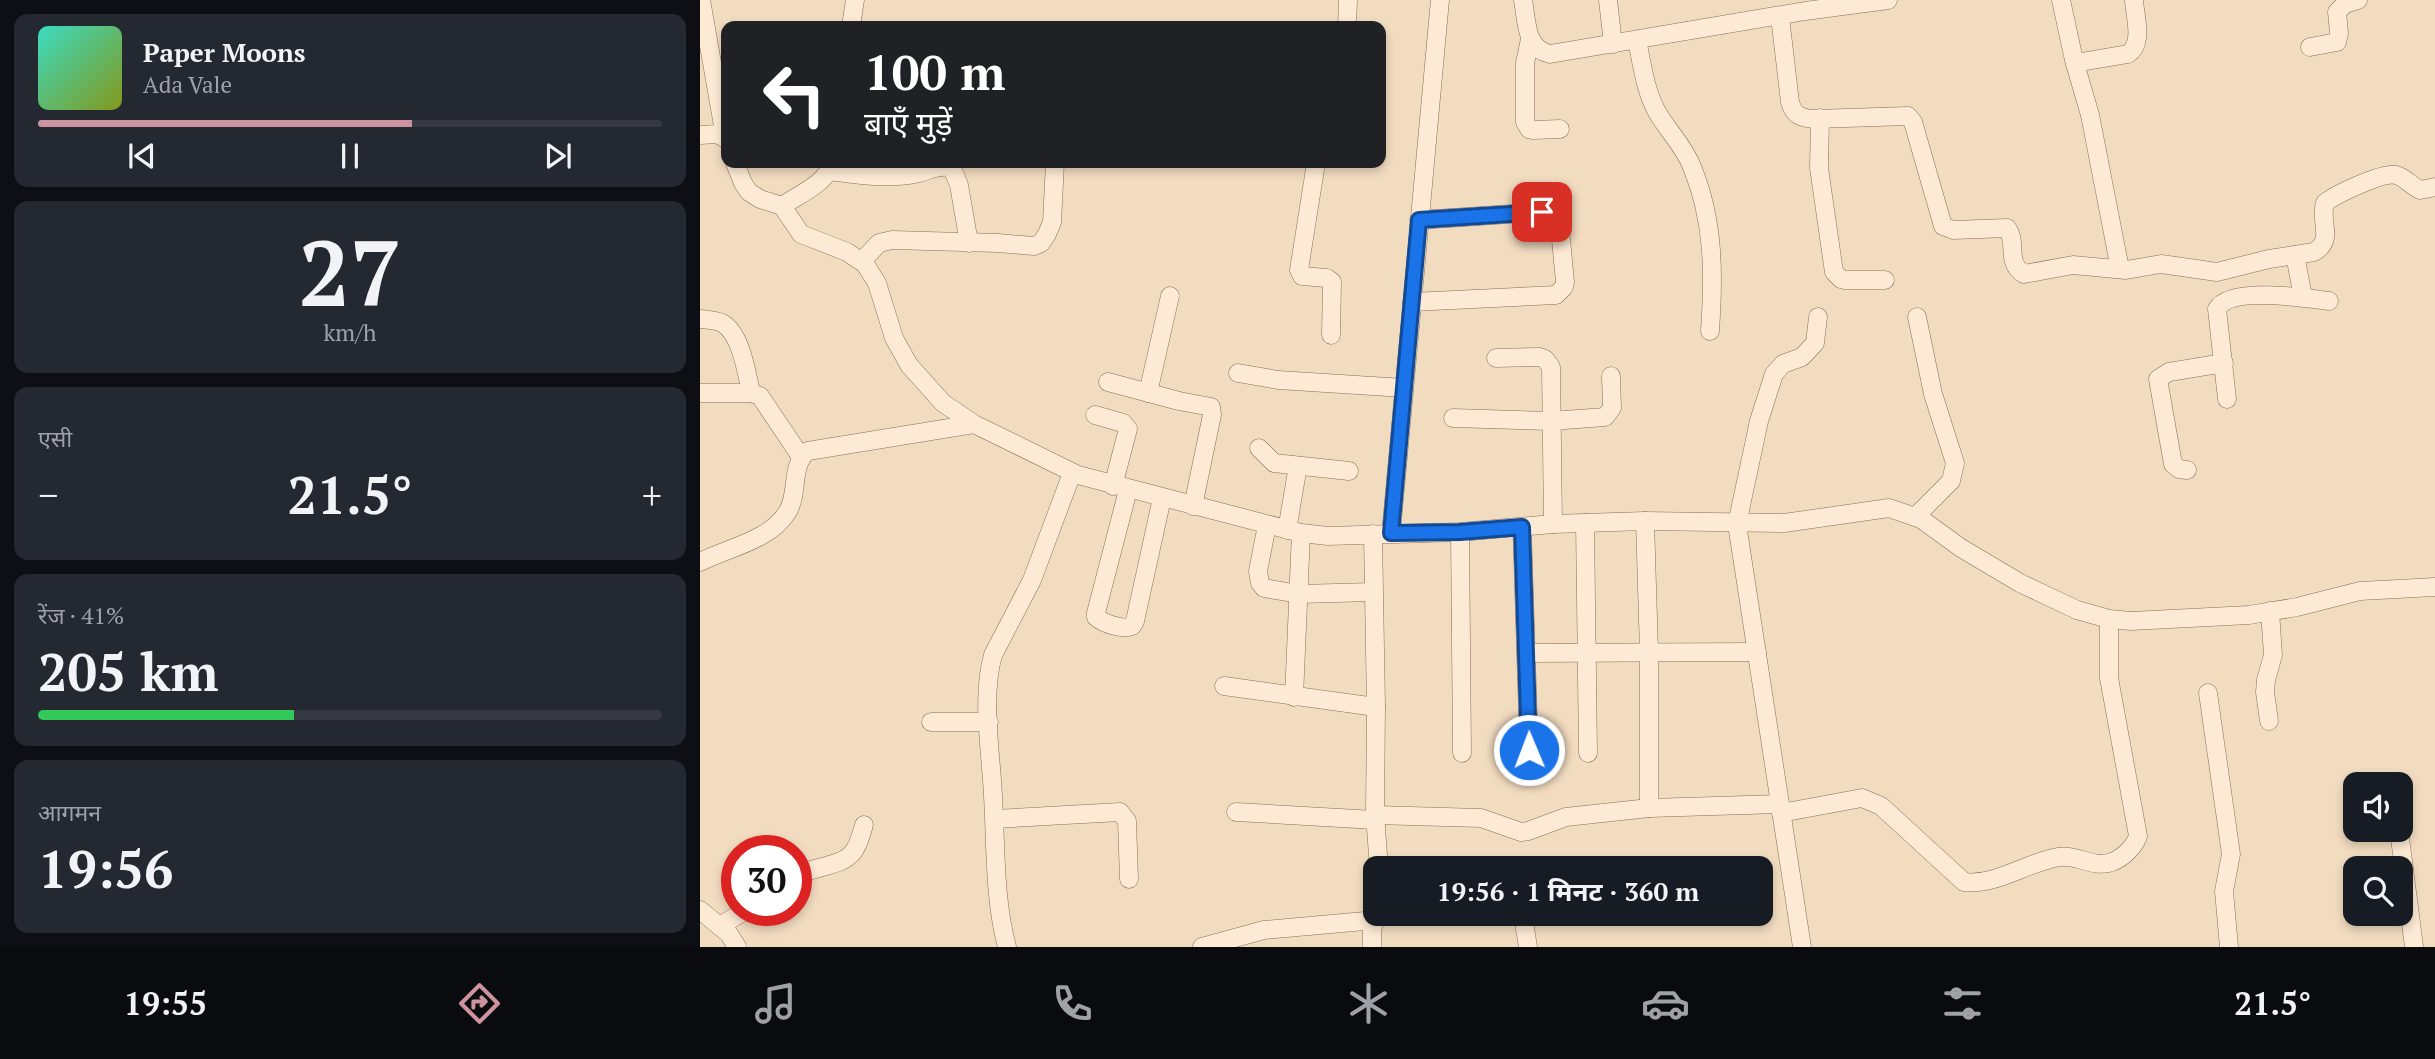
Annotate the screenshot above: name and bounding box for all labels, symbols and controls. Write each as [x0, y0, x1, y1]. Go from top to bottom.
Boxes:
text: Paper Moons [143, 35, 306, 69]
text: 100 m [864, 39, 1006, 104]
icon: left [749, 49, 840, 140]
text: Ada Vale [143, 69, 232, 100]
text: बाएँ मुड़ें [864, 102, 952, 144]
icon: previous [123, 137, 161, 175]
icon: pause [331, 137, 369, 175]
icon: next [539, 137, 577, 175]
pin [1512, 182, 1572, 242]
icon: arrive [1523, 193, 1561, 231]
text: 27 [299, 211, 401, 332]
text: km/h [323, 317, 377, 348]
text: एसी [38, 423, 72, 454]
text: 21.5° [287, 460, 413, 529]
text: − [38, 470, 58, 520]
text: + [642, 470, 662, 520]
text: रेंज · 41% [38, 600, 124, 631]
text: 205 km [38, 637, 219, 706]
position arrow [1492, 713, 1566, 787]
map controls [2343, 772, 2413, 926]
button: sound [2343, 772, 2413, 842]
text: आगमन [38, 797, 101, 828]
text: 19:56 [38, 834, 173, 903]
speed limit sign: 30 [721, 835, 812, 926]
button: search [2343, 856, 2413, 926]
text: 19:56 · 1 मिनट · 360 m [1437, 874, 1699, 908]
icon: directions [455, 979, 504, 1028]
icon: music [751, 979, 800, 1028]
icon: phone [1048, 979, 1097, 1028]
icon: climate [1344, 979, 1393, 1028]
icon: car [1641, 979, 1690, 1028]
icon: filters [1938, 979, 1987, 1028]
text: 19:55 [124, 982, 207, 1024]
text: 21.5° [2234, 982, 2311, 1024]

